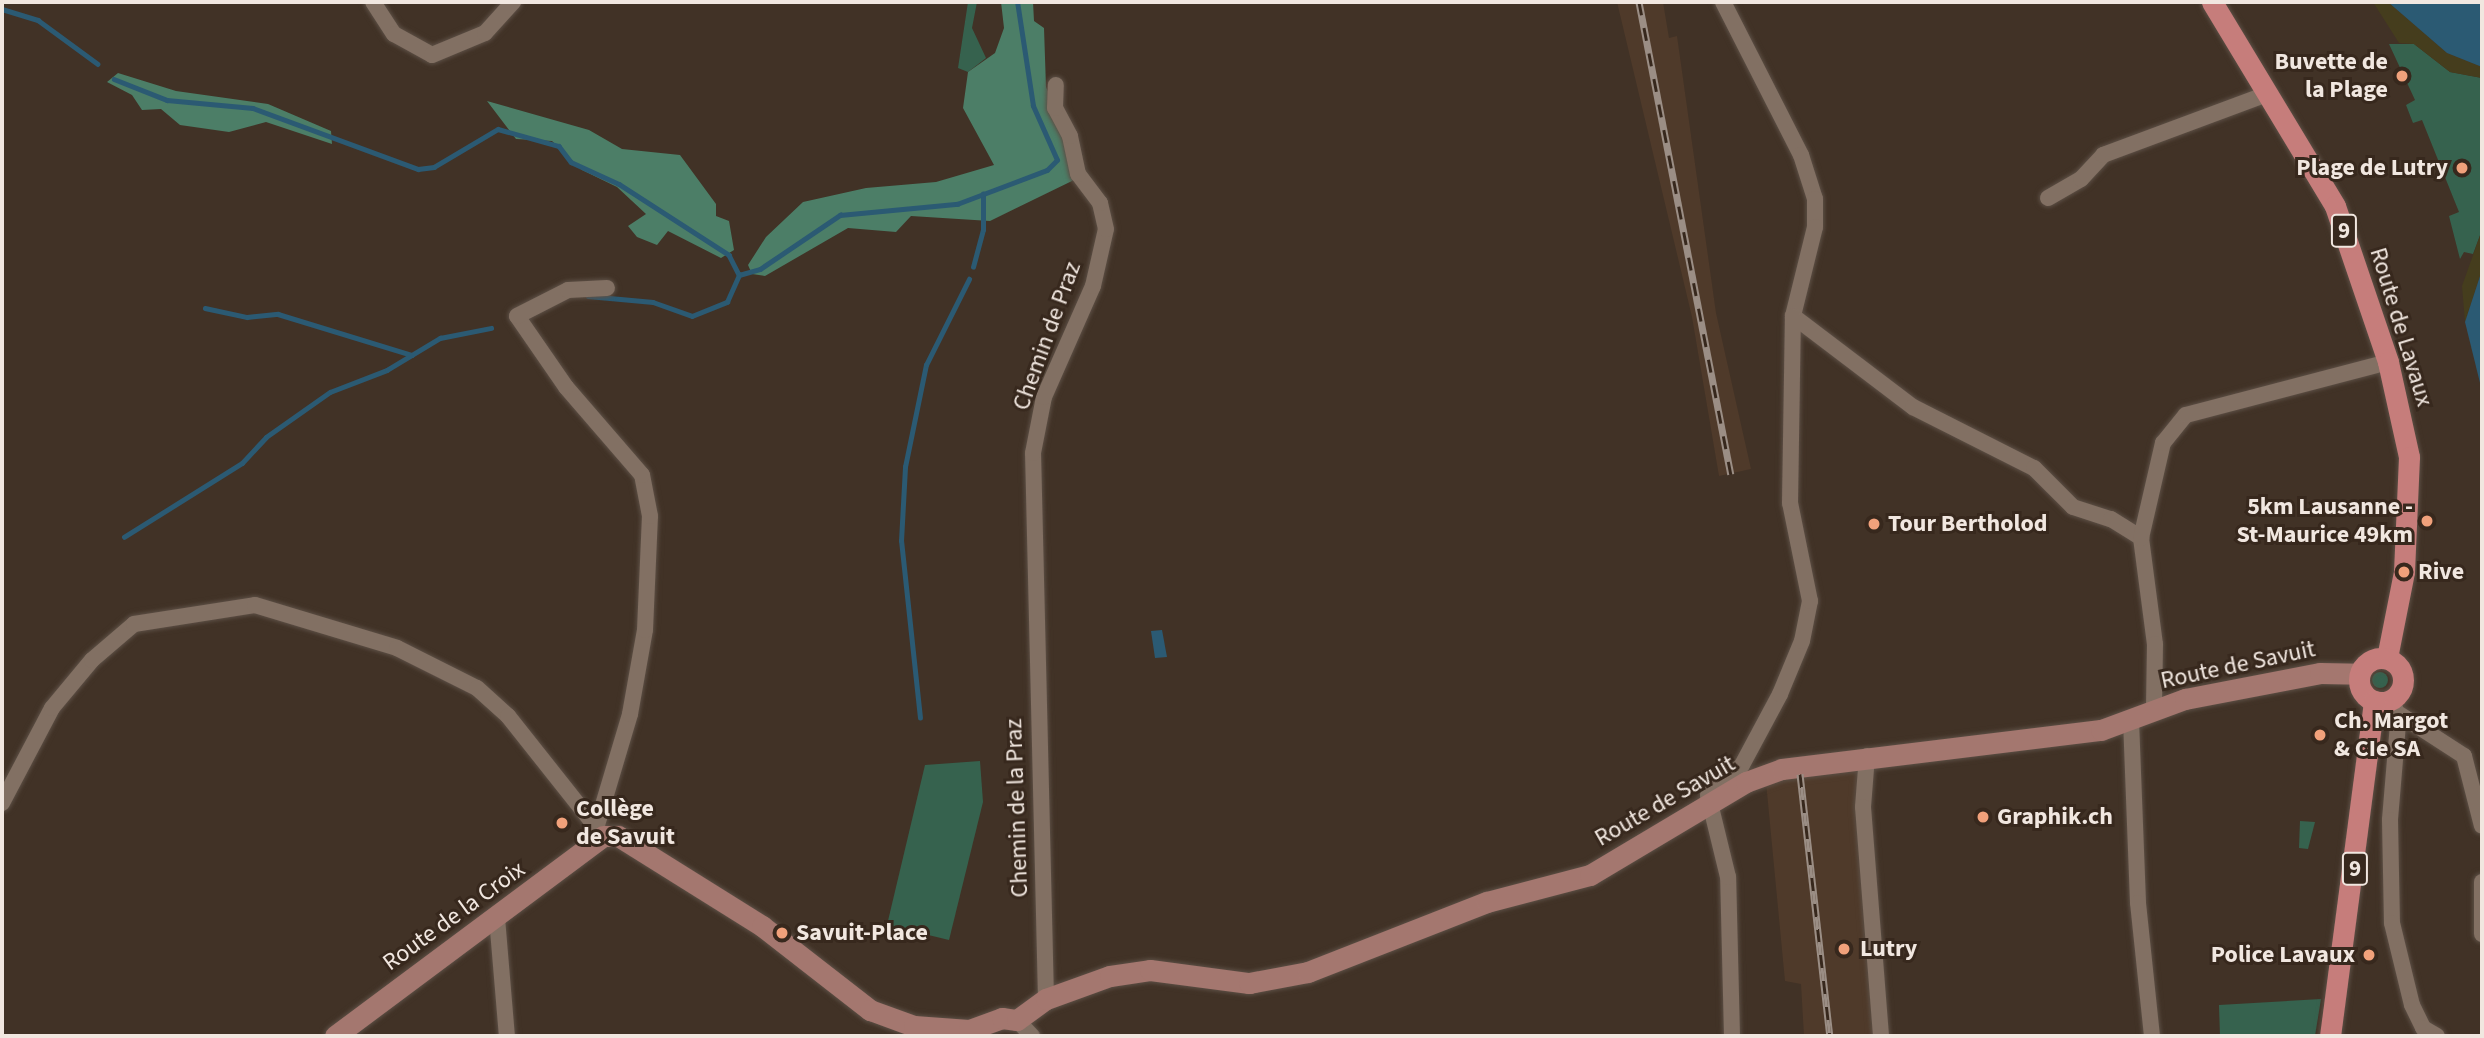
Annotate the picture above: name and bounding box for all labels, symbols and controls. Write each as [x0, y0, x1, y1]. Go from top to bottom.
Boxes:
place label: Buvette de la Plage [2274, 48, 2388, 104]
marker: Buvette de la Plage [2394, 68, 2410, 84]
place label: Plage de Lutry [2296, 154, 2448, 182]
marker: Plage de Lutry [2454, 160, 2470, 176]
road number: 9 [2330, 212, 2358, 250]
street label: Route de Lavaux [2363, 244, 2439, 410]
street label: Chemin de Praz [1007, 258, 1087, 414]
place label: 5km Lausanne - St-Maurice 49km [2236, 493, 2413, 549]
place label: Tour Bertholod [1888, 510, 2047, 538]
marker: 5km Lausanne - St-Maurice 49km [2419, 513, 2435, 529]
marker: Tour Bertholod [1866, 516, 1882, 532]
place label: Rive [2418, 558, 2464, 586]
marker: Rive [2396, 564, 2412, 580]
street label: Route de Savuit [2158, 635, 2318, 695]
place label: Ch. Margot & CIe SA [2334, 707, 2448, 763]
street label: Chemin de la Praz [999, 718, 1035, 898]
marker: Ch. Margot & CIe SA [2312, 727, 2328, 743]
street label: Route de Savuit [1590, 749, 1740, 853]
place label: Collège de Savuit [576, 795, 675, 851]
place label: Graphik.ch [1997, 803, 2113, 831]
marker: Graphik.ch [1975, 809, 1991, 825]
marker: Collège de Savuit [554, 815, 570, 831]
road number: 9 [2341, 849, 2369, 888]
street label: Route de la Croix [377, 855, 531, 977]
place label: Savuit-Place [796, 919, 928, 947]
marker: Savuit-Place [774, 925, 790, 941]
place label: Lutry [1860, 935, 1917, 963]
marker: Lutry [1834, 939, 1854, 959]
place label: Police Lavaux [2211, 941, 2355, 969]
marker: Police Lavaux [2361, 947, 2377, 963]

